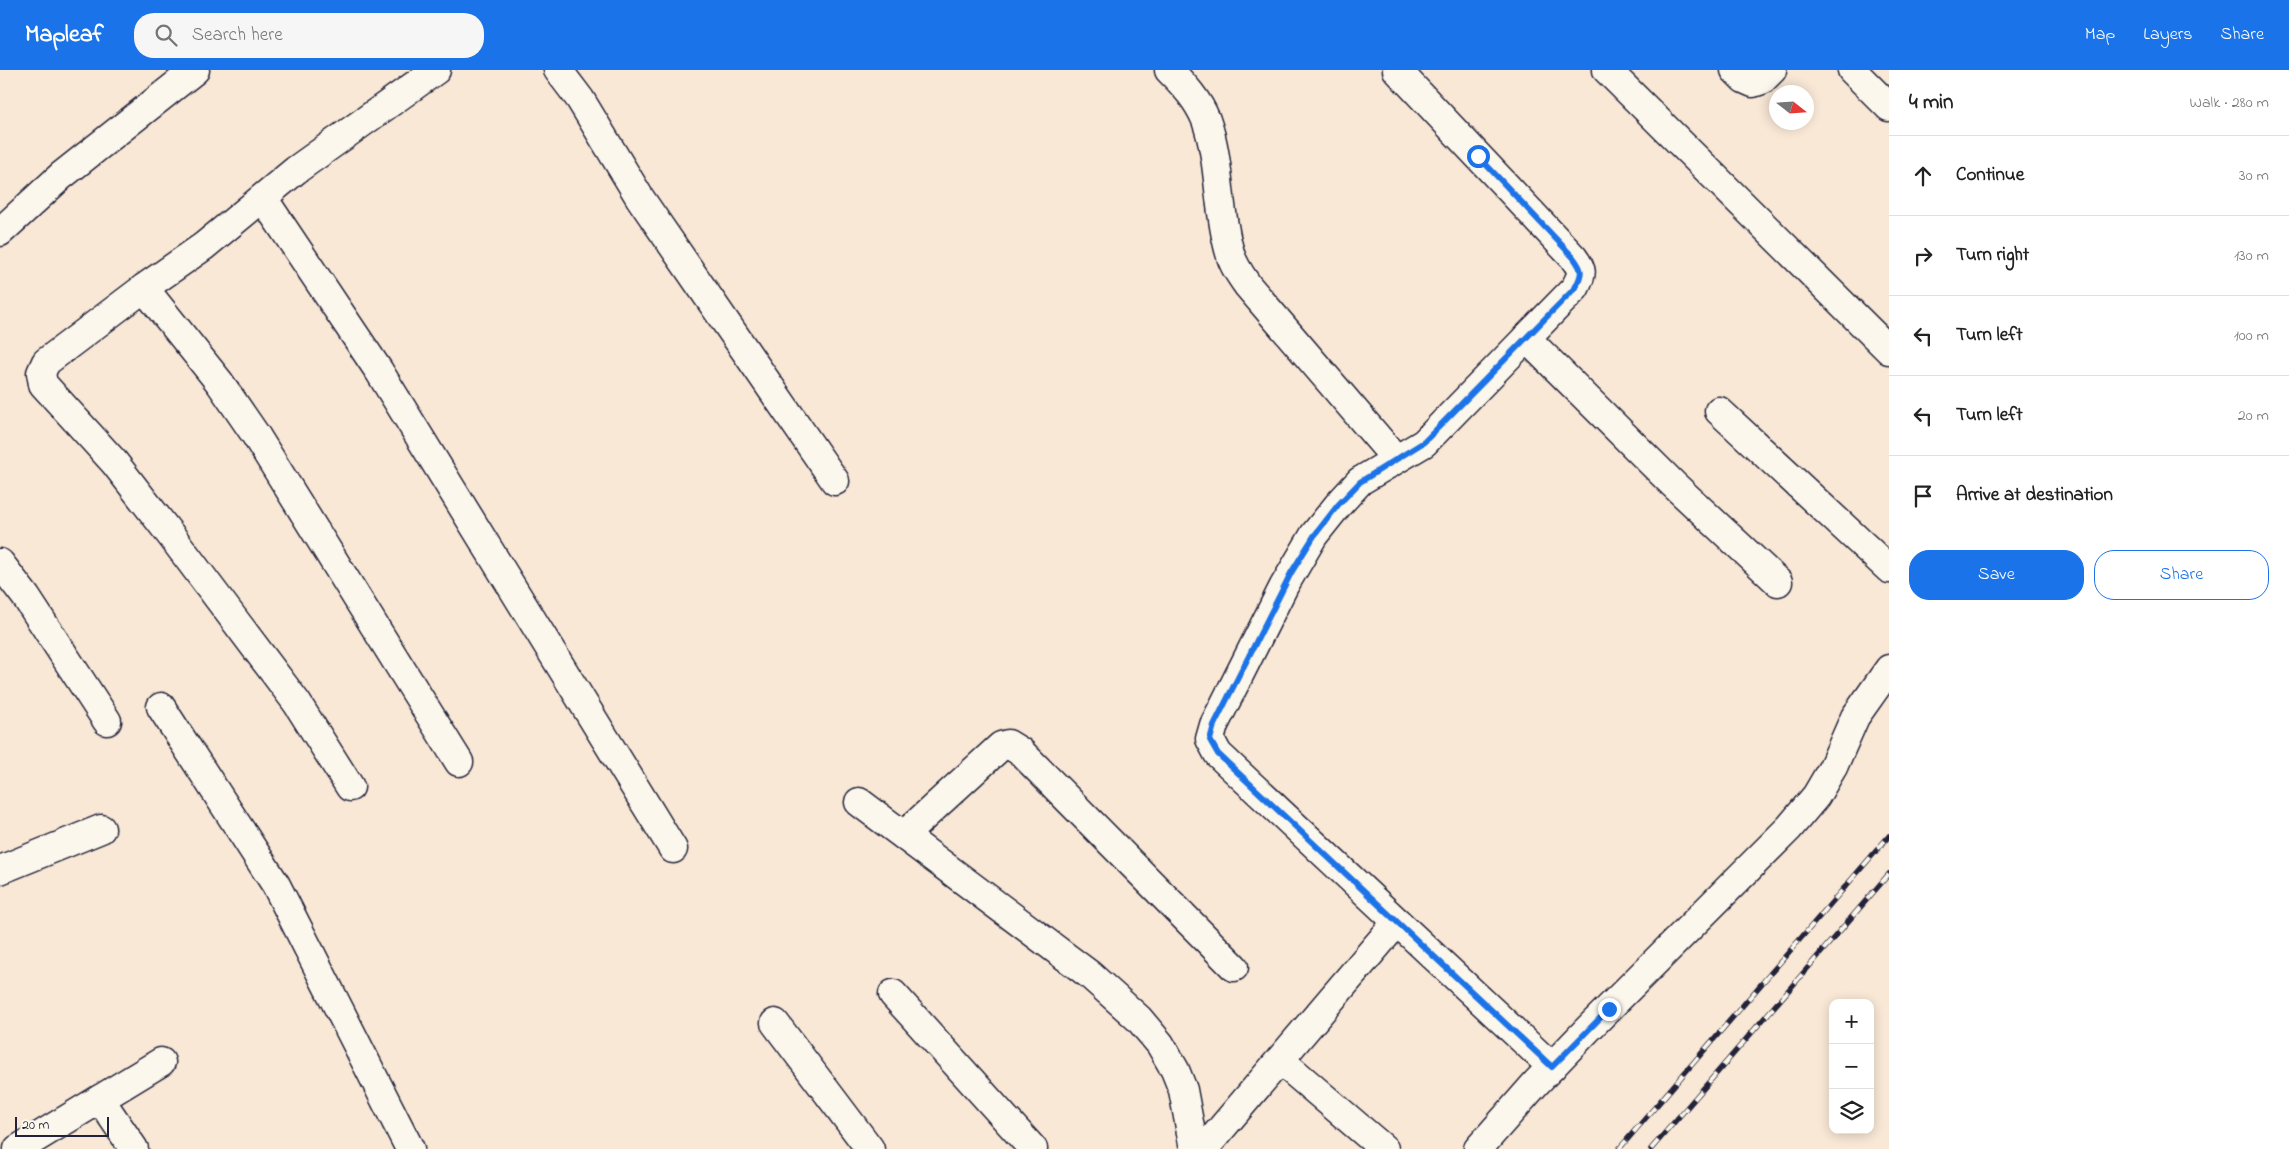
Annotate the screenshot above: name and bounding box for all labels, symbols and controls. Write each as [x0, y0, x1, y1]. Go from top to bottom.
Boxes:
search box [134, 13, 484, 58]
text: Mapleaf [25, 18, 104, 53]
icon: search [152, 21, 180, 49]
text: Search here [192, 22, 283, 49]
text: Map [2085, 22, 2115, 48]
text: Layers [2143, 22, 2193, 48]
text: Share [2221, 22, 2264, 48]
north arrow [1769, 85, 1814, 130]
text: 4 min [1909, 88, 1953, 118]
text: Walk · 280 m [2190, 91, 2269, 115]
route start [1467, 145, 1490, 168]
icon: ahead [1909, 162, 1937, 190]
text: Continue [1956, 162, 2024, 189]
text: 30 m [2239, 164, 2269, 188]
icon: right [1909, 242, 1937, 270]
text: Turn right [1956, 242, 2029, 269]
text: 130 m [2234, 244, 2269, 268]
icon: left [1909, 322, 1937, 350]
text: Turn left [1956, 322, 2023, 349]
text: 100 m [2234, 324, 2269, 348]
icon: left [1909, 402, 1937, 430]
text: Turn left [1956, 402, 2023, 429]
text: 20 m [2238, 404, 2269, 428]
icon: arrive [1909, 482, 1937, 510]
text: Arrive at destination [1956, 482, 2113, 509]
button: Save [1909, 550, 2084, 600]
button: Share [2094, 550, 2269, 600]
route end [1598, 998, 1621, 1021]
map controls [1829, 999, 1874, 1134]
button: + [1829, 999, 1874, 1044]
button: − [1829, 1044, 1874, 1089]
button: layers [1829, 1089, 1874, 1134]
scale bar [15, 1114, 109, 1137]
text: 20 m [22, 1115, 49, 1136]

